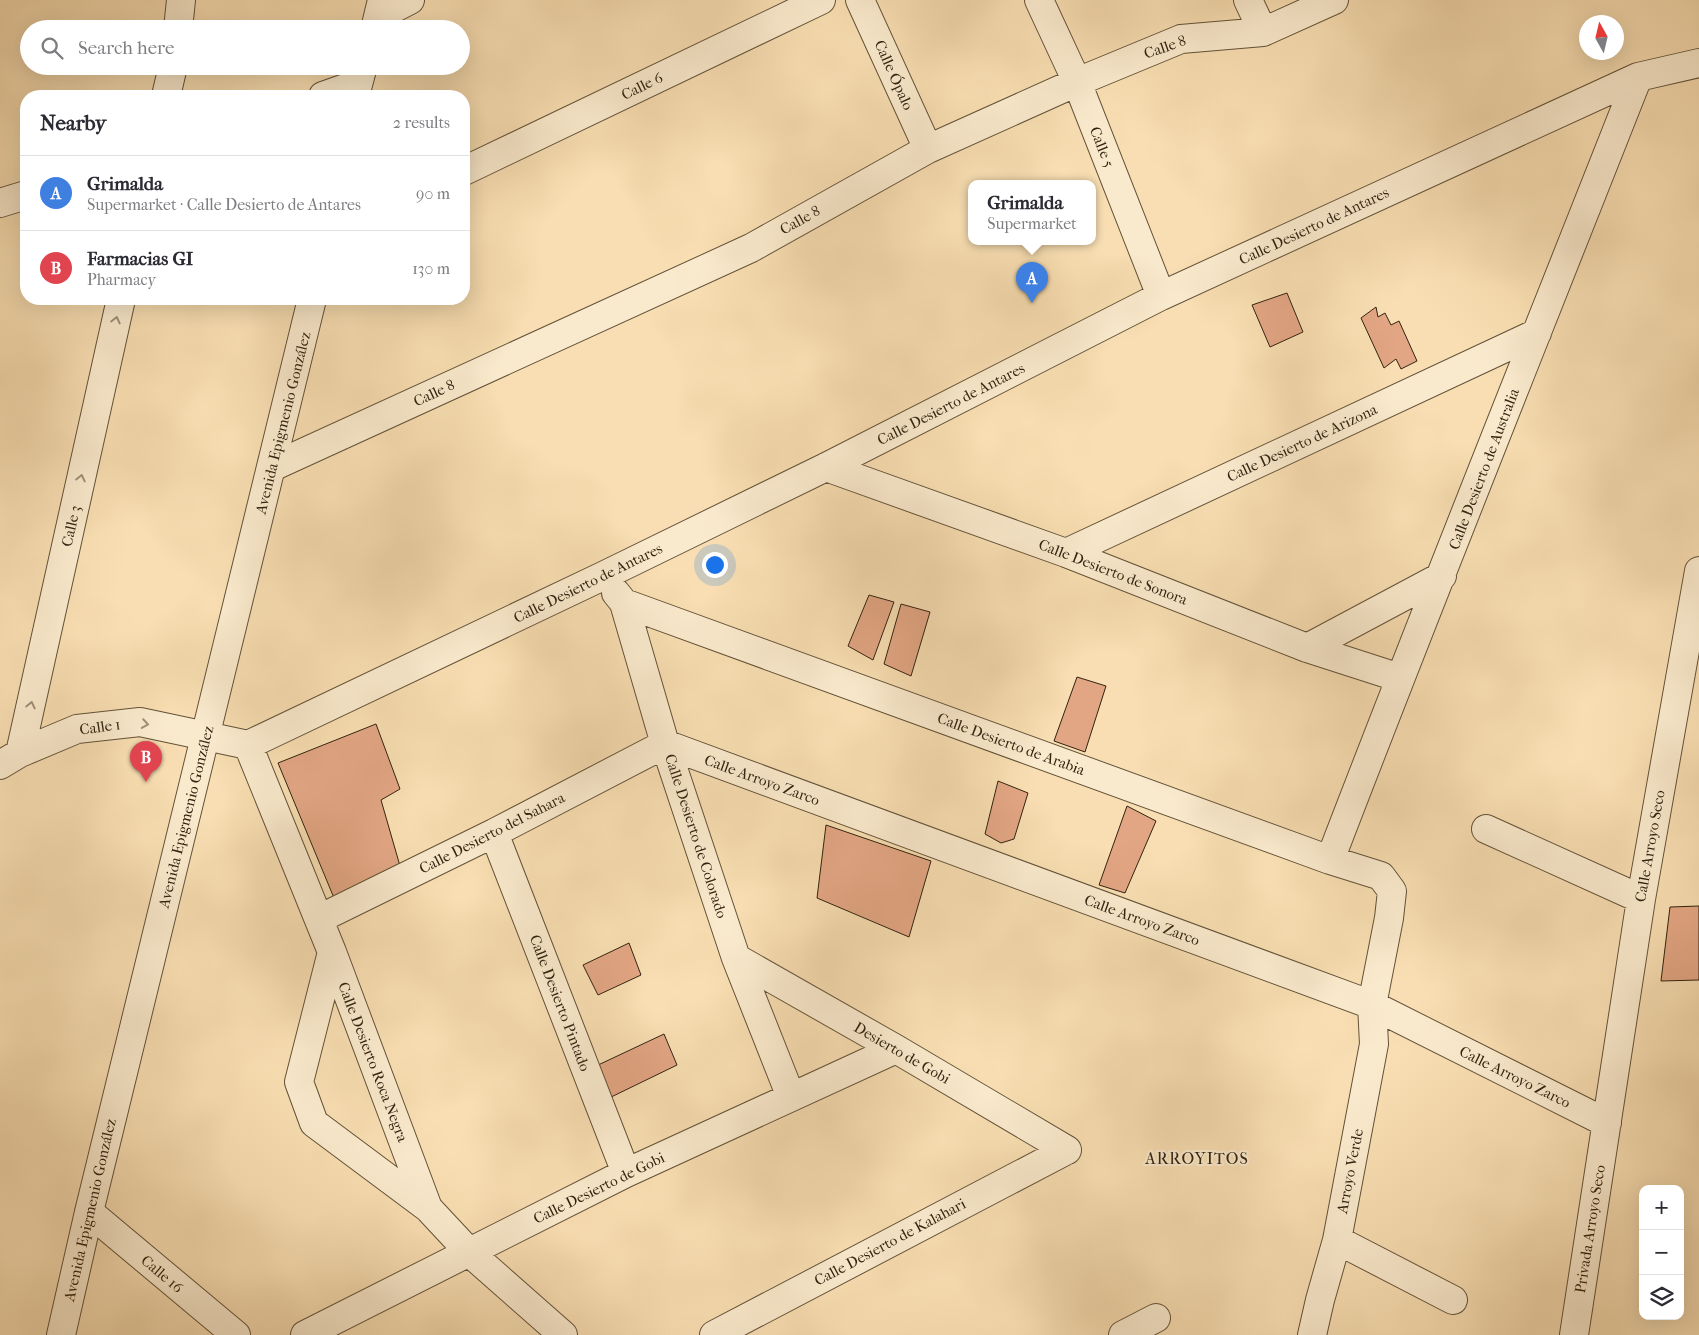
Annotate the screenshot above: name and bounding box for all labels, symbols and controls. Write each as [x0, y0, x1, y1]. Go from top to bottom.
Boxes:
north arrow [1579, 15, 1624, 60]
search box [20, 20, 470, 75]
street label: Calle 8 [1142, 31, 1188, 63]
icon: search [38, 34, 66, 62]
text: Search here [78, 37, 174, 59]
street label: Calle Ópalo [871, 37, 918, 113]
street label: Calle 6 [618, 68, 666, 104]
text: Nearby [40, 111, 106, 135]
text: 2 results [393, 113, 450, 132]
street label: Calle 5 [1086, 124, 1118, 170]
text: Grimalda [87, 173, 163, 195]
popup [968, 180, 1096, 245]
street label: Calle Desierto de Antares [1236, 183, 1392, 269]
text: A [51, 184, 61, 203]
text: 90 m [416, 184, 450, 203]
text: Grimalda [987, 192, 1063, 214]
text: Supermarket · Calle Desierto de Antares [87, 195, 361, 214]
street label: Calle 8 [777, 202, 823, 238]
text: Supermarket [987, 214, 1077, 233]
text: Farmacias GI [87, 248, 193, 270]
text: B [51, 259, 61, 278]
text: 130 m [412, 259, 450, 278]
pin: A [1016, 262, 1048, 303]
text: Pharmacy [87, 270, 156, 289]
one-way arrow [110, 315, 121, 324]
street label: Avenida Epigmenio González [251, 330, 314, 517]
street label: Calle Desierto de Antares [874, 359, 1028, 449]
street label: Calle 8 [411, 376, 457, 410]
street label: Calle Desierto de Australia [1445, 385, 1523, 552]
street label: Calle Desierto de Arizona [1224, 400, 1381, 486]
one-way arrow [75, 474, 86, 483]
street label: Calle 3 [58, 504, 84, 548]
street label: Calle Desierto de Sonora [1036, 535, 1191, 609]
street label: Calle Desierto de Antares [511, 539, 666, 627]
your location [702, 552, 728, 578]
one-way arrow [25, 701, 35, 710]
street label: Calle Desierto de Arabia [935, 709, 1088, 779]
street label: Calle 1 [78, 715, 122, 739]
one-way arrow [142, 718, 150, 729]
street label: Avenida Epigmenio González [154, 724, 217, 911]
pin: B [130, 741, 162, 782]
street label: Calle Arroyo Zarco [702, 751, 823, 809]
street label: Calle Desierto de Colorado [661, 752, 731, 921]
street label: Calle Desierto del Sahara [416, 788, 569, 878]
street label: Calle Arroyo Seco [1631, 788, 1669, 903]
street label: Calle Arroyo Zarco [1082, 891, 1203, 949]
street label: Calle Desierto Pintado [526, 932, 594, 1074]
street label: Calle Desierto Roca Negra [334, 980, 412, 1145]
street label: Desierto de Gobi [851, 1018, 954, 1088]
street label: Calle Arroyo Zarco [1456, 1042, 1574, 1112]
street label: Avenida Epigmenio González [60, 1116, 120, 1304]
street label: Arroyo Verde [1333, 1126, 1367, 1216]
street label: Calle Desierto de Gobi [530, 1148, 668, 1228]
district label: ARROYITOS [1144, 1149, 1249, 1168]
street label: Privada Arroyo Seco [1571, 1163, 1609, 1294]
map controls [1639, 1185, 1684, 1320]
button: + [1639, 1185, 1684, 1230]
street label: Calle Desierto de Kalahari [811, 1194, 969, 1290]
button: − [1639, 1230, 1684, 1275]
street label: Calle 16 [137, 1251, 187, 1297]
button: layers [1639, 1275, 1684, 1320]

